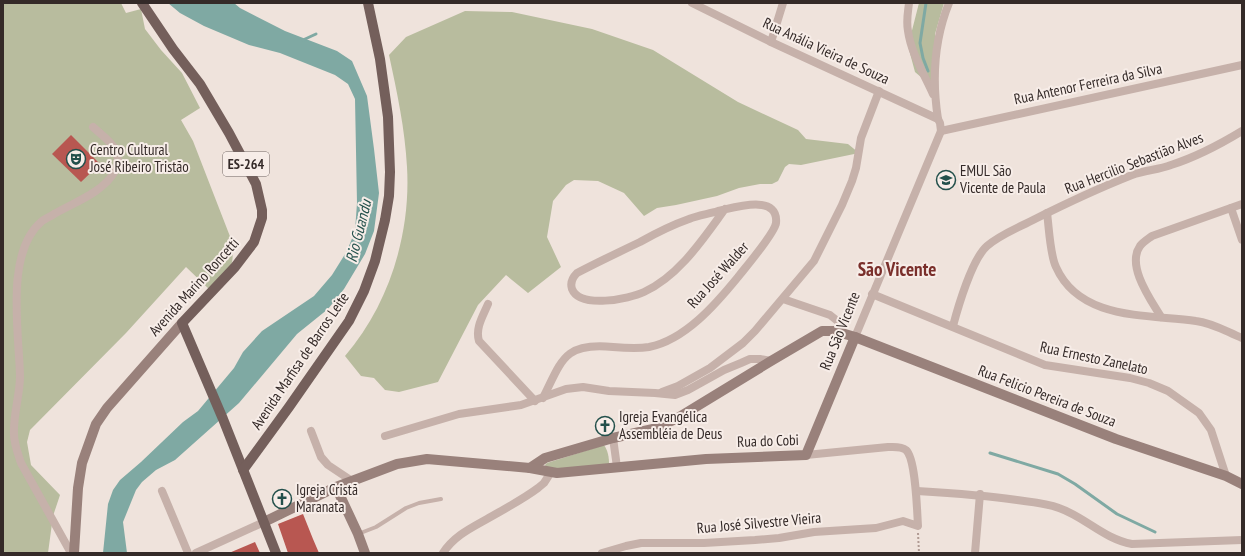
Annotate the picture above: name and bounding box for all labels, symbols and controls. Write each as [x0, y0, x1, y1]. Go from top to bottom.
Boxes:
street label: Rua Anália Vieira de Souza [760, 13, 892, 88]
street label: Rua Antenor Ferreira da Silva [1012, 59, 1164, 108]
street label: Rua Hercilio Sebastião Alves [1062, 127, 1206, 198]
place label: Centro Cultural José Ribeiro Tristão [89, 140, 189, 176]
theatre icon: Centro Cultural José Ribeiro Tristão [65, 148, 87, 170]
road number: ES-264 [223, 152, 269, 176]
place label: EMUL São Vicente de Paula [959, 161, 1046, 197]
school or university icon: EMUL São Vicente de Paula [935, 169, 957, 191]
water label: Rio Guandu [341, 197, 376, 264]
street label: Avenida Marino Roncetti [144, 234, 243, 340]
street label: Rua José Walder [683, 237, 753, 312]
district label: São Vicente [858, 257, 936, 281]
street label: Avenida Marfisa de Barros Leite [246, 288, 353, 433]
street label: Rua São Vicente [815, 289, 864, 373]
street label: Rua Ernesto Zanelato [1038, 337, 1150, 378]
street label: Rua Felicio Pereira de Souza [975, 360, 1119, 431]
place label: Igreja Evangélica Assembléia de Deus [619, 407, 722, 443]
church icon: Igreja Evangélica Assembléia de Deus [594, 415, 616, 437]
street label: Rua do Cobi [737, 430, 799, 451]
place label: Igreja Cristã Maranata [296, 480, 358, 516]
church icon: Igreja Cristã Maranata [271, 488, 293, 510]
street label: Rua José Silvestre Vieira [696, 508, 822, 537]

